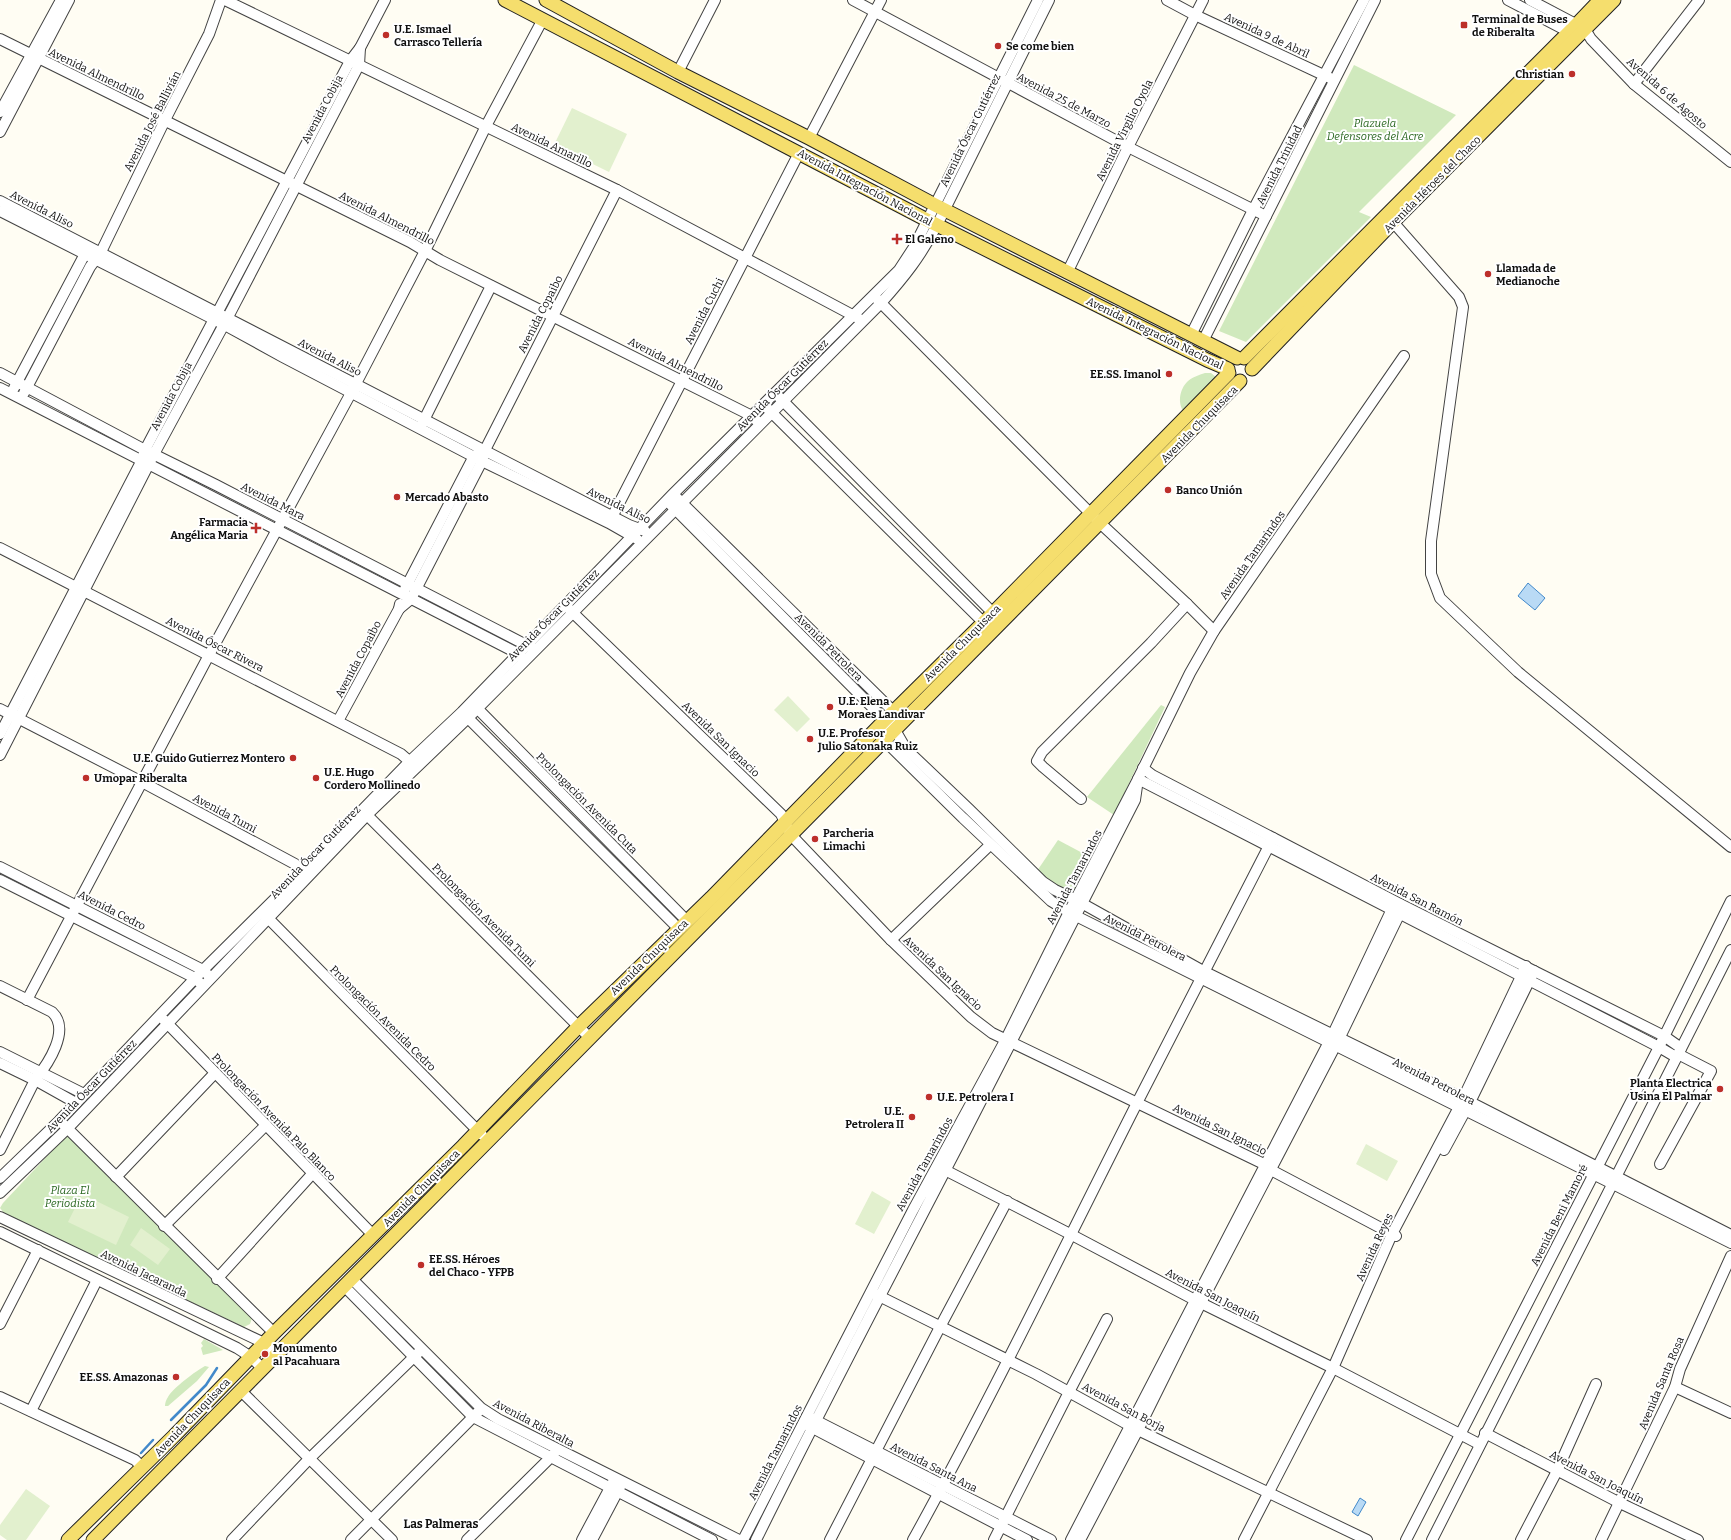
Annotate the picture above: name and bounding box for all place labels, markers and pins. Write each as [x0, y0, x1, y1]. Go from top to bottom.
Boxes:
place label: Terminal de Buses de Riberalta [1472, 13, 1568, 39]
marker: Terminal de Buses de Riberalta [1459, 20, 1469, 30]
place label: U.E. Ismael Carrasco Tellería [394, 23, 483, 49]
marker: U.E. Ismael Carrasco Tellería [381, 30, 391, 40]
place label: Se come bien [1006, 40, 1074, 53]
marker: Se come bien [993, 41, 1003, 51]
place label: Christian [1515, 68, 1564, 81]
marker: Christian [1567, 69, 1577, 79]
place label: El Galeno [905, 233, 954, 246]
marker: El Galeno [892, 234, 902, 244]
place label: Llamada de Medianoche [1496, 262, 1560, 288]
marker: Llamada de Medianoche [1483, 269, 1493, 279]
place label: EE.SS. Imanol [1090, 368, 1162, 381]
marker: EE.SS. Imanol [1164, 369, 1174, 379]
place label: Banco Unión [1176, 484, 1242, 497]
marker: Banco Unión [1163, 485, 1173, 495]
place label: Mercado Abasto [405, 491, 489, 504]
marker: Mercado Abasto [392, 492, 402, 502]
place label: Farmacia Angélica Maria [170, 516, 249, 542]
marker: Farmacia Angélica Maria [251, 523, 261, 533]
place label: U.E. Elena Moraes Landivar [838, 695, 926, 721]
marker: U.E. Elena Moraes Landivar [825, 702, 835, 712]
place label: U.E. Profesor Julio Satonaka Ruiz [817, 727, 918, 753]
marker: U.E. Profesor Julio Satonaka Ruiz [805, 734, 815, 744]
place label: U.E. Guido Gutierrez Montero [133, 752, 285, 765]
marker: U.E. Guido Gutierrez Montero [288, 753, 298, 763]
place label: U.E. Hugo Cordero Mollinedo [324, 766, 420, 792]
place label: Umopar Riberalta [94, 772, 188, 785]
marker: Umopar Riberalta [81, 773, 91, 783]
marker: U.E. Hugo Cordero Mollinedo [311, 773, 321, 783]
place label: Parcheria Limachi [823, 827, 875, 853]
marker: Parcheria Limachi [810, 834, 820, 844]
place label: Planta Electrica Usina El Palmar [1630, 1077, 1713, 1103]
marker: Planta Electrica Usina El Palmar [1715, 1084, 1725, 1094]
place label: U.E. Petrolera I [937, 1091, 1014, 1104]
marker: U.E. Petrolera I [924, 1092, 934, 1102]
place label: U.E. Petrolera II [845, 1105, 904, 1131]
marker: U.E. Petrolera II [907, 1112, 917, 1122]
place label: EE.SS. Héroes del Chaco - YFPB [429, 1253, 514, 1279]
marker: EE.SS. Héroes del Chaco - YFPB [416, 1260, 426, 1270]
place label: Monumento al Pacahuara [273, 1342, 341, 1368]
marker: Monumento al Pacahuara [260, 1349, 270, 1359]
place label: EE.SS. Amazonas [80, 1371, 169, 1384]
marker: EE.SS. Amazonas [171, 1372, 181, 1382]

